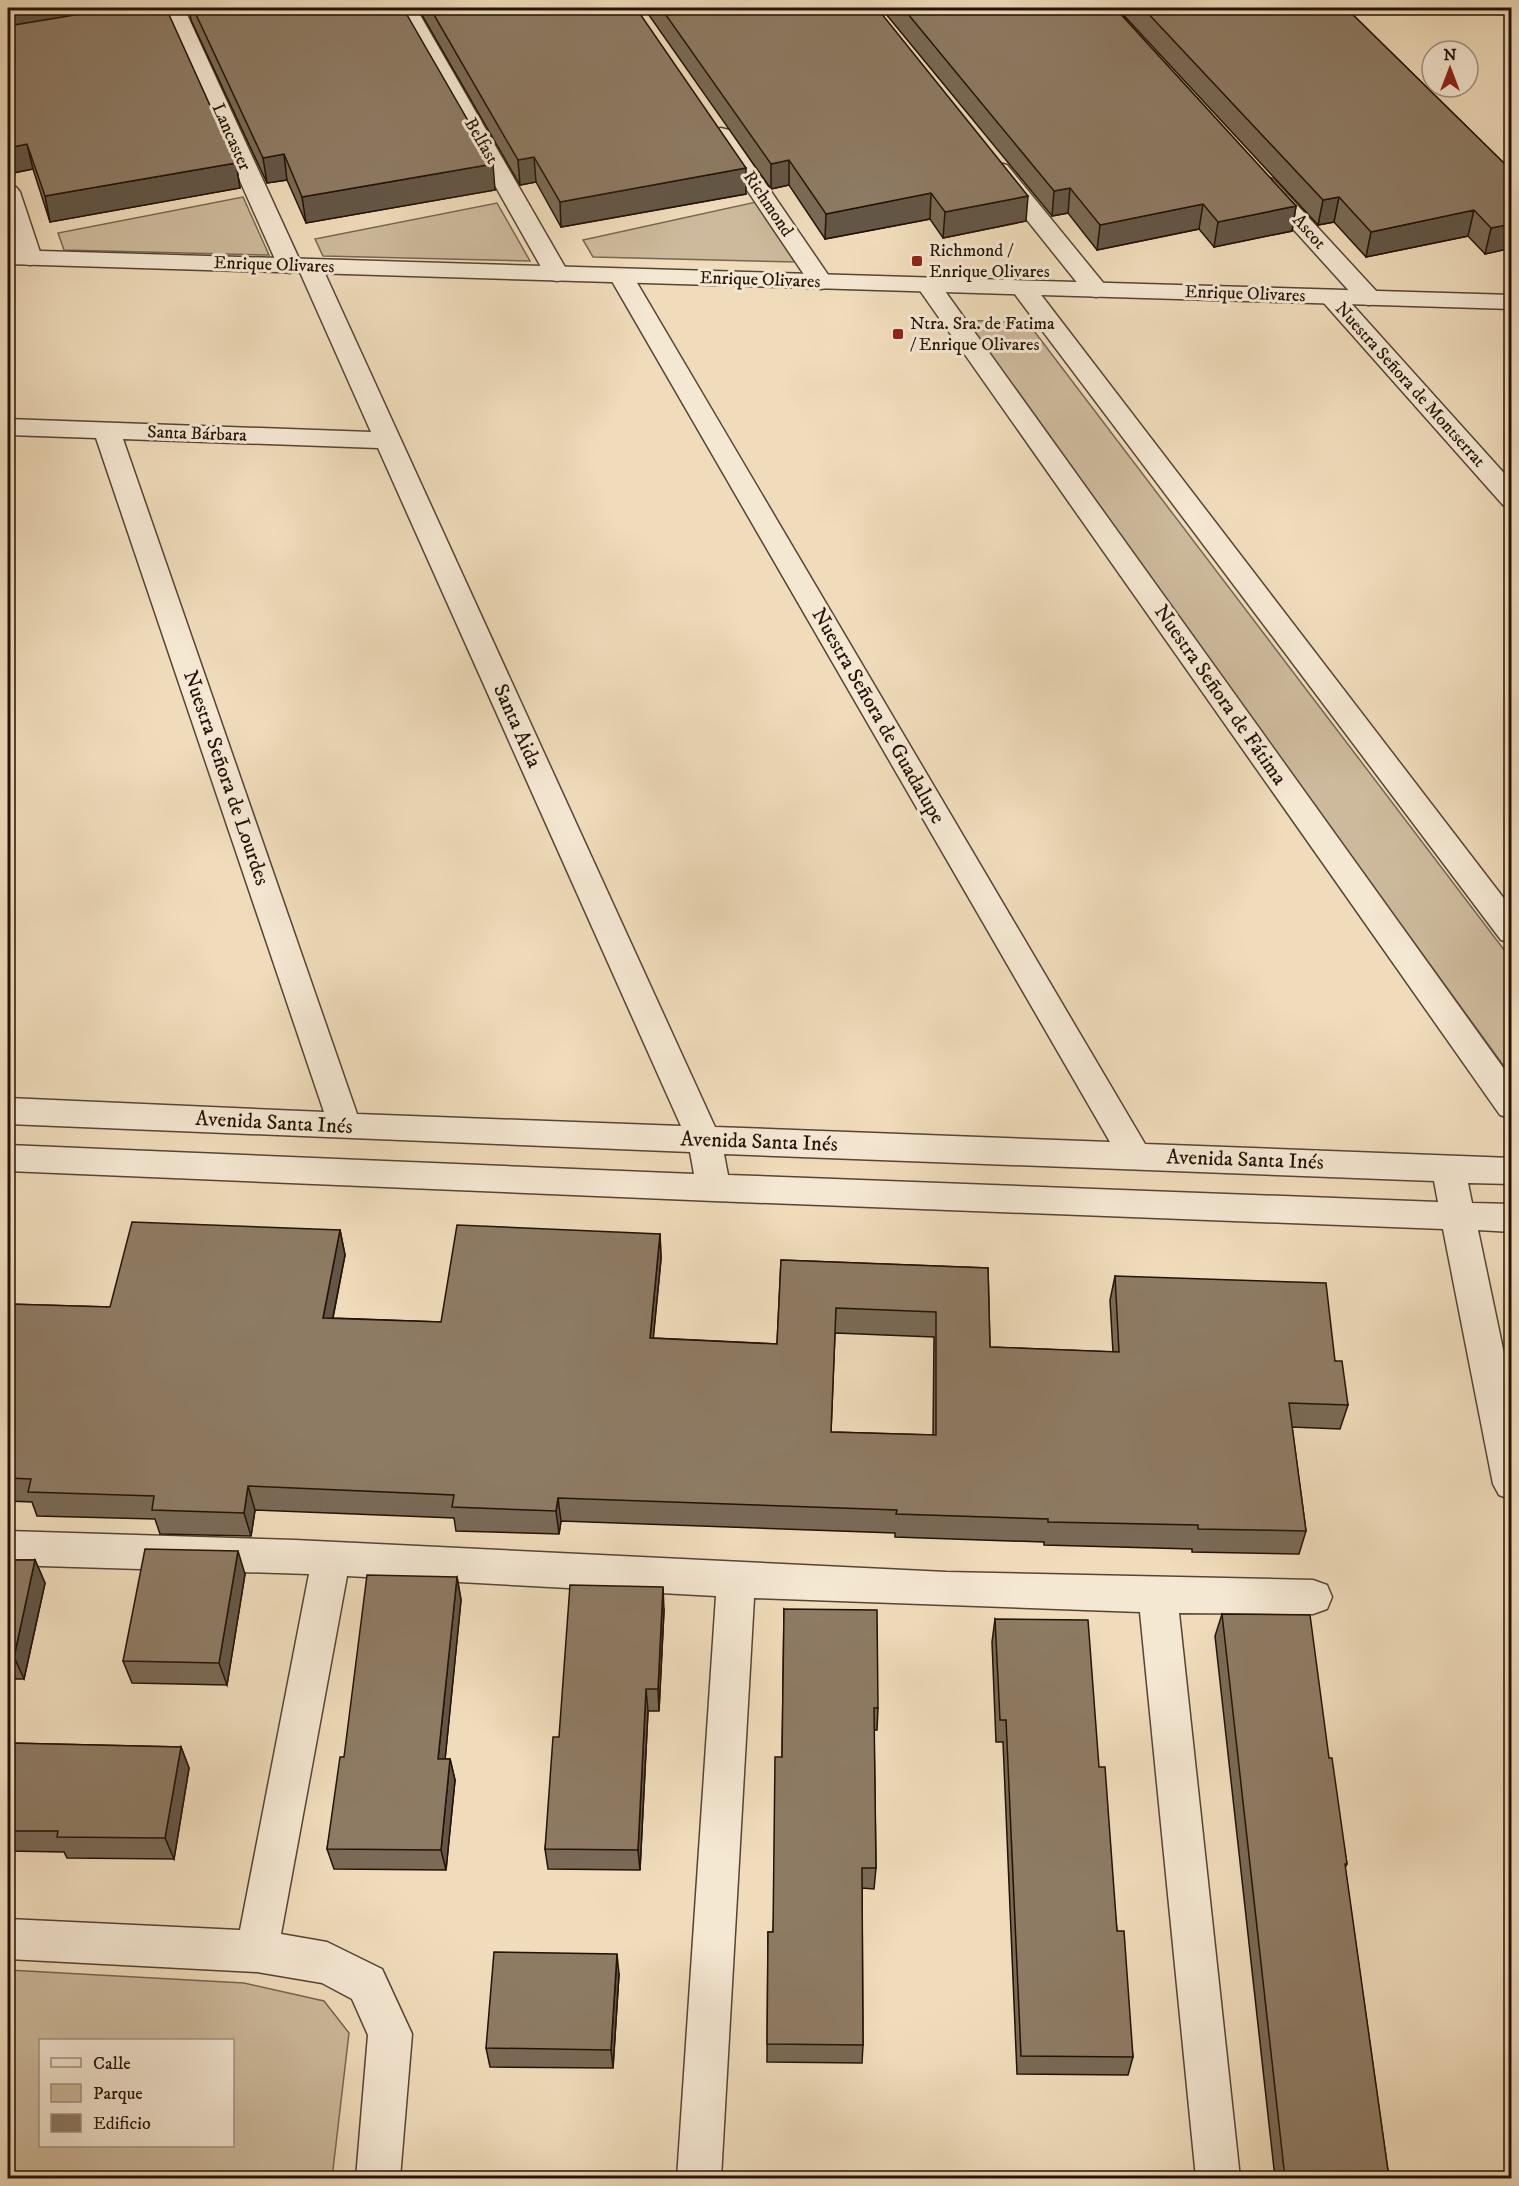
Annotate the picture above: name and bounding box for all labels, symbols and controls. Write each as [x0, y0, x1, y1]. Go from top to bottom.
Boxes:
north arrow [1420, 39, 1480, 99]
text: N [1443, 45, 1457, 65]
street label: Lancaster [206, 100, 256, 174]
street label: Belfast [459, 114, 503, 168]
street label: Richmond [738, 167, 798, 241]
street label: Ascot [1288, 210, 1331, 254]
place label: Richmond / Enrique Olivares [929, 240, 1050, 283]
street label: Enrique Olivares [213, 252, 335, 278]
marker: Richmond / Enrique Olivares [910, 254, 924, 268]
street label: Enrique Olivares [699, 267, 821, 293]
street label: Enrique Olivares [1184, 281, 1306, 307]
street label: Nuestra Señora de Montserrat [1330, 298, 1490, 472]
place label: Ntra. Sra. de Fatima / Enrique Olivares [910, 313, 1055, 356]
marker: Ntra. Sra. de Fatima / Enrique Olivares [891, 327, 905, 341]
street label: Santa Bárbara [147, 421, 248, 447]
street label: Nuestra Señora de Fátima [1148, 600, 1292, 790]
street label: Nuestra Señora de Guadalupe [805, 603, 951, 829]
street label: Nuestra Señora de Lourdes [177, 667, 275, 889]
street label: Santa Aida [487, 680, 547, 772]
street label: Avenida Santa Inés [195, 1106, 353, 1140]
street label: Avenida Santa Inés [680, 1126, 838, 1158]
street label: Avenida Santa Inés [1166, 1144, 1324, 1176]
legend [39, 2039, 234, 2147]
text: Calle [93, 2053, 131, 2075]
text: Parque [93, 2083, 143, 2105]
text: Edificio [93, 2113, 151, 2135]

